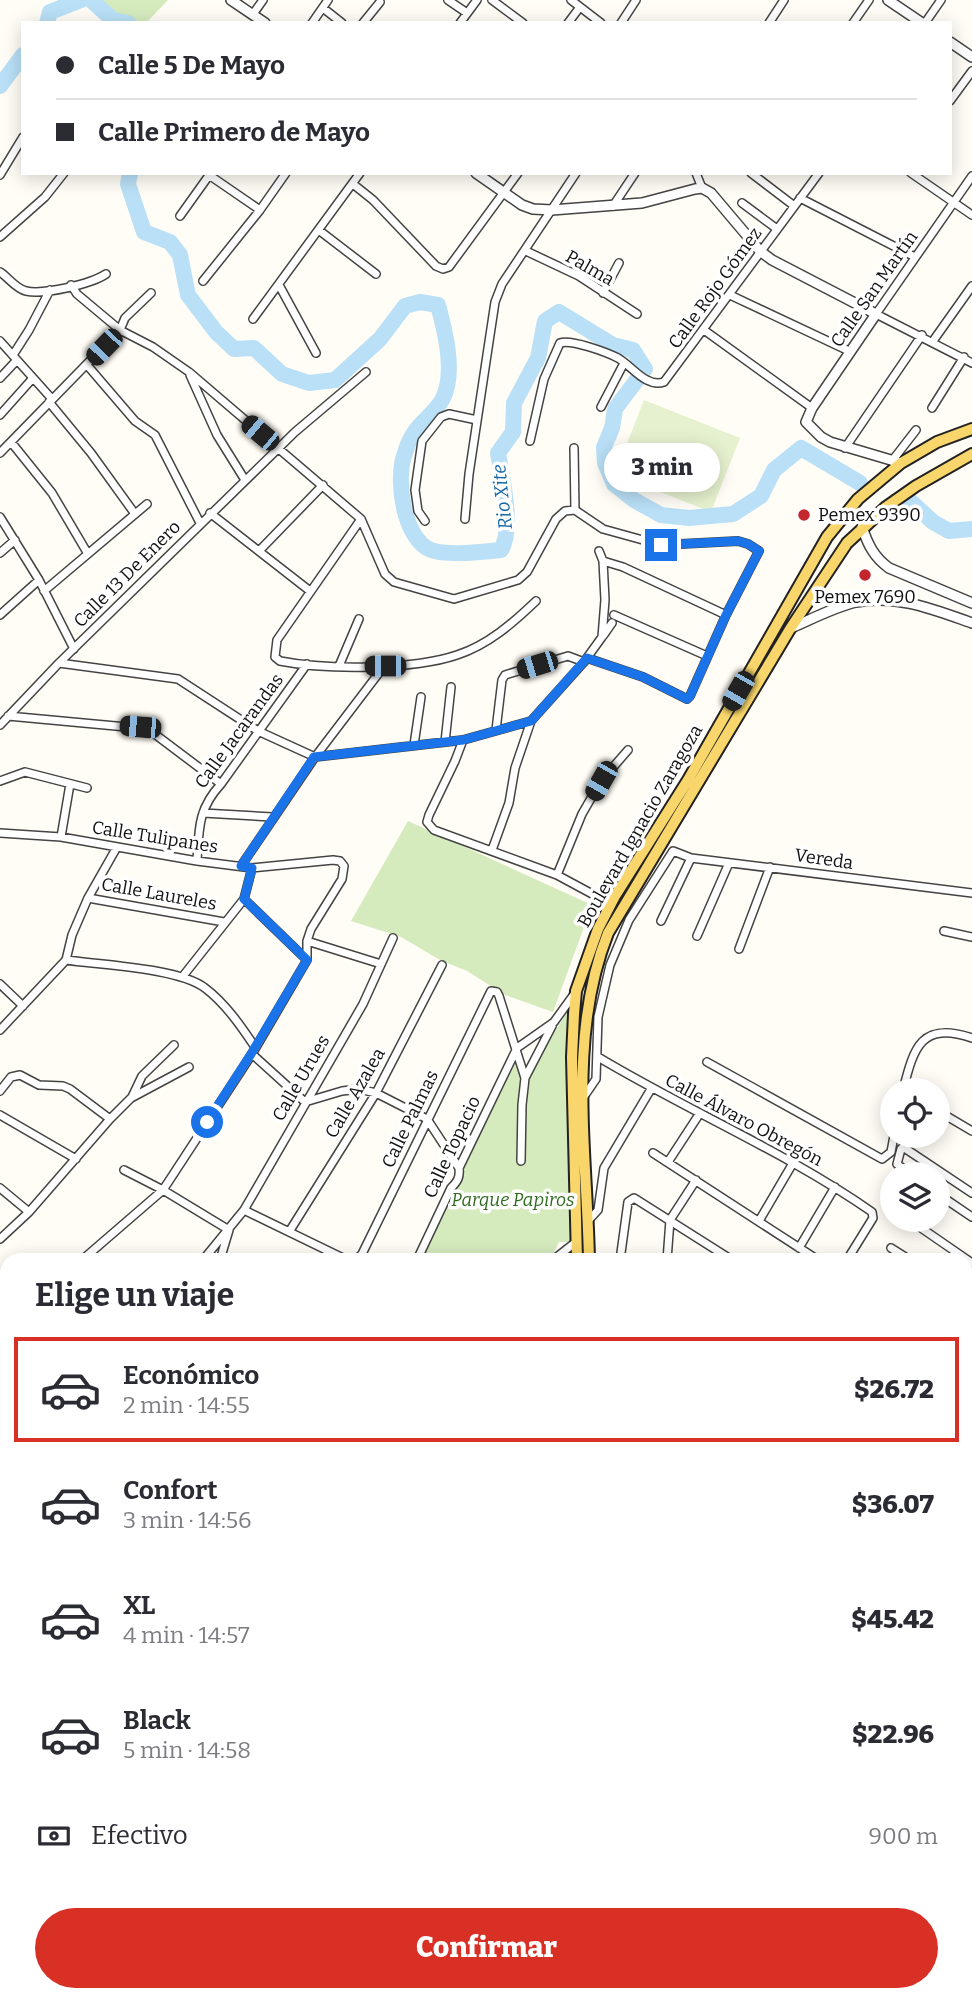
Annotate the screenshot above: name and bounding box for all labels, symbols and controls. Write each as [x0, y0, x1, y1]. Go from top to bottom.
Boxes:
text: Calle 5 De Mayo [98, 50, 285, 81]
text: Calle Primero de Mayo [98, 117, 370, 148]
street label: Calle Rojo Gómez [664, 223, 766, 353]
street label: Calle San Martín [826, 226, 923, 351]
street label: Palma [562, 245, 618, 291]
car [82, 325, 127, 369]
car [238, 411, 283, 455]
callout: 3 min [603, 444, 719, 492]
text: 3 min [631, 453, 693, 481]
water label: Rio Xite [487, 463, 517, 531]
place label: Pemex 9390 [818, 504, 921, 526]
marker: Pemex 9390 [796, 507, 812, 523]
street label: Calle 13 De Enero [69, 516, 185, 632]
route end [645, 529, 677, 561]
marker: Pemex 7690 [857, 567, 873, 583]
place label: Pemex 7690 [814, 586, 916, 608]
car [514, 649, 561, 681]
car [365, 656, 407, 677]
car [719, 668, 758, 714]
street label: Calle Jacarandas [190, 669, 288, 793]
car [119, 715, 162, 739]
street label: Boulevard Ignacio Zaragoza [573, 720, 707, 931]
car [582, 758, 621, 804]
street label: Calle Tulipanes [90, 816, 220, 858]
street label: Vereda [793, 844, 855, 874]
street label: Calle Laureles [100, 873, 218, 915]
street label: Calle Urues [268, 1031, 334, 1125]
street label: Calle Azalea [320, 1044, 390, 1142]
street label: Calle Palmas [377, 1067, 443, 1171]
street label: Calle Álvaro Obregón [661, 1069, 827, 1171]
map controls [880, 1078, 950, 1232]
button: locate [880, 1078, 950, 1148]
street label: Calle Topacio [419, 1092, 485, 1202]
route start [191, 1106, 223, 1138]
button: layers [880, 1162, 950, 1232]
park label: Parque Papiros [451, 1189, 575, 1211]
text: Elige un viaje [35, 1276, 234, 1314]
icon: car [39, 1358, 102, 1421]
text: Económico [123, 1360, 259, 1391]
text: $26.72 [854, 1374, 934, 1405]
text: 2 min · 14:55 [123, 1391, 250, 1419]
icon: car [39, 1473, 102, 1536]
text: Confort [123, 1475, 218, 1506]
text: $36.07 [852, 1489, 934, 1520]
text: 3 min · 14:56 [123, 1506, 252, 1534]
icon: car [39, 1588, 102, 1651]
text: XL [123, 1590, 155, 1621]
text: $45.42 [851, 1604, 934, 1635]
text: 4 min · 14:57 [123, 1621, 249, 1649]
icon: car [39, 1703, 102, 1766]
text: Black [123, 1705, 191, 1736]
text: $22.96 [852, 1719, 934, 1750]
text: 5 min · 14:58 [123, 1736, 251, 1764]
icon: cash [35, 1817, 73, 1855]
text: Efectivo [91, 1820, 188, 1851]
text: 900 m [868, 1822, 938, 1850]
button: Confirmar [35, 1908, 938, 1988]

